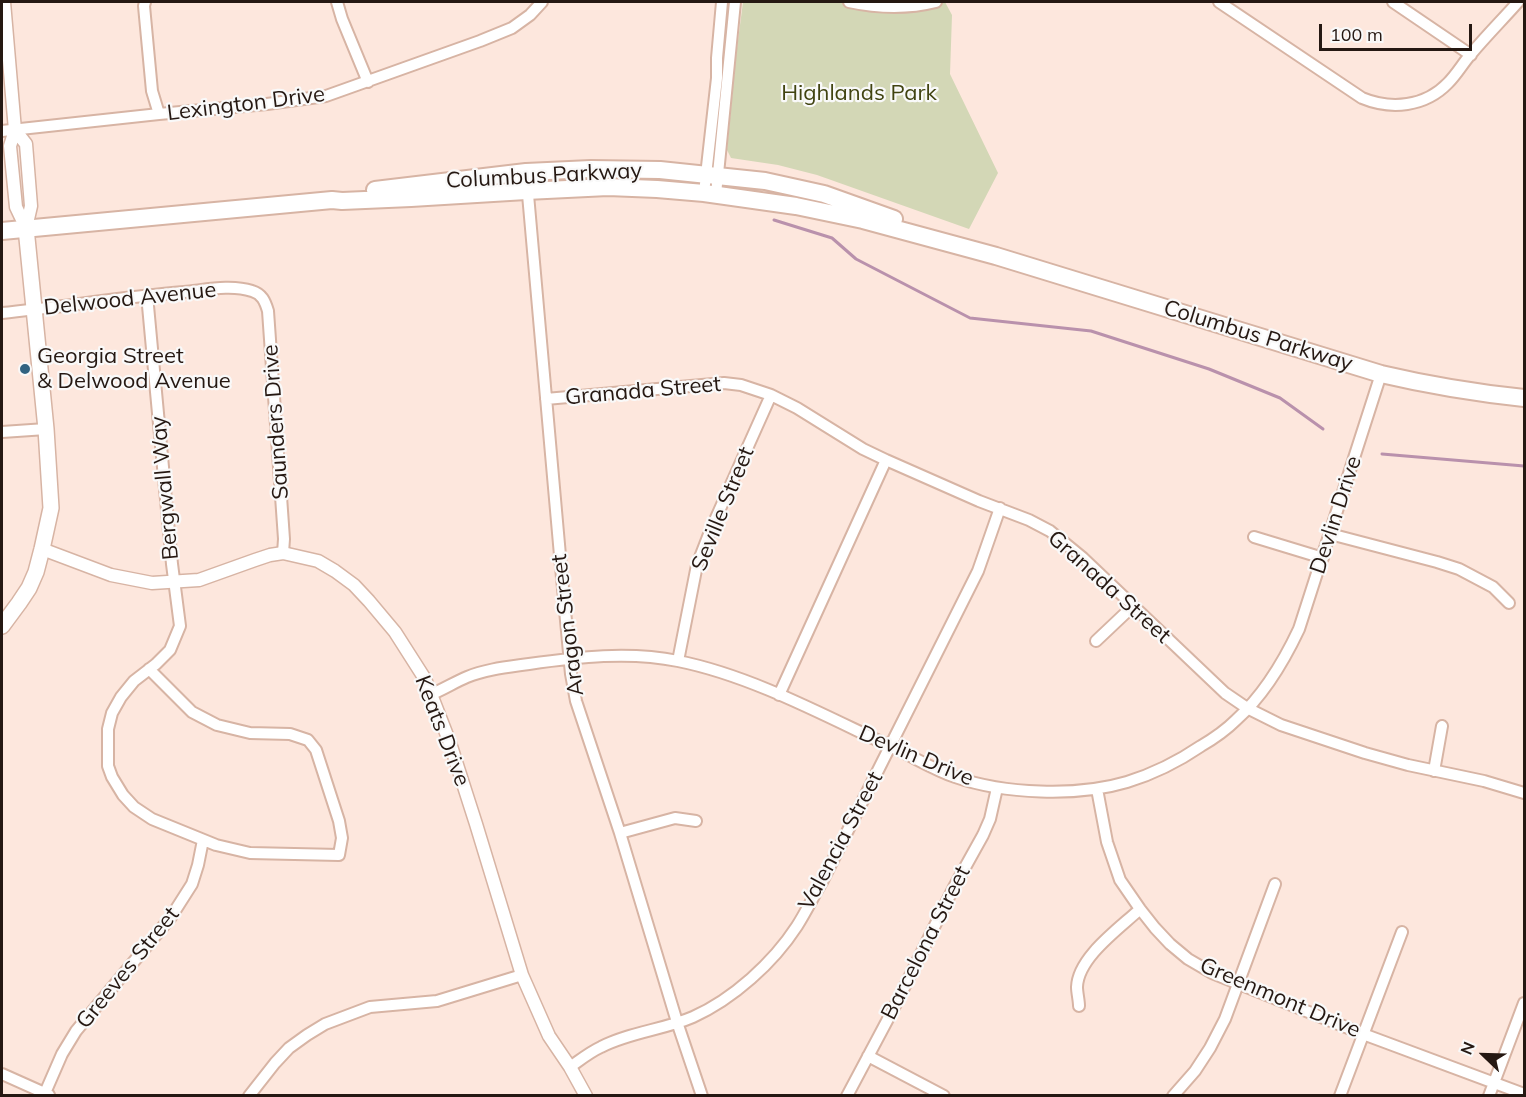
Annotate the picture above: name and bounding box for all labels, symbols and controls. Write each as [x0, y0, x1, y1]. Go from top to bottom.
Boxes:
scale bar [1322, 12, 1475, 50]
text: 100 m [1330, 23, 1383, 46]
park label: Highlands Park [781, 80, 937, 106]
street label: Lexington Drive [166, 81, 326, 127]
street label: Columbus Parkway [445, 158, 643, 194]
street label: Delwood Avenue [42, 277, 218, 321]
street label: Columbus Parkway [1160, 295, 1356, 377]
place label: Georgia Street & Delwood Avenue [37, 343, 231, 394]
street label: Saunders Drive [257, 344, 295, 500]
marker: Georgia Street & Delwood Avenue [18, 362, 32, 376]
street label: Granada Street [564, 371, 722, 411]
street label: Bergwall Way [146, 415, 184, 561]
street label: Seville Street [686, 443, 760, 575]
street label: Devlin Drive [1305, 453, 1367, 577]
street label: Granada Street [1042, 525, 1176, 649]
street label: Aragon Street [546, 553, 590, 697]
street label: Keats Drive [409, 672, 475, 790]
street label: Devlin Drive [855, 720, 977, 792]
street label: Valencia Street [793, 767, 889, 915]
street label: Barcelona Street [876, 862, 976, 1024]
street label: Greeves Street [71, 902, 185, 1034]
street label: Greenmont Drive [1196, 952, 1364, 1044]
north arrow [1454, 1025, 1514, 1085]
text: N [1456, 1038, 1479, 1057]

